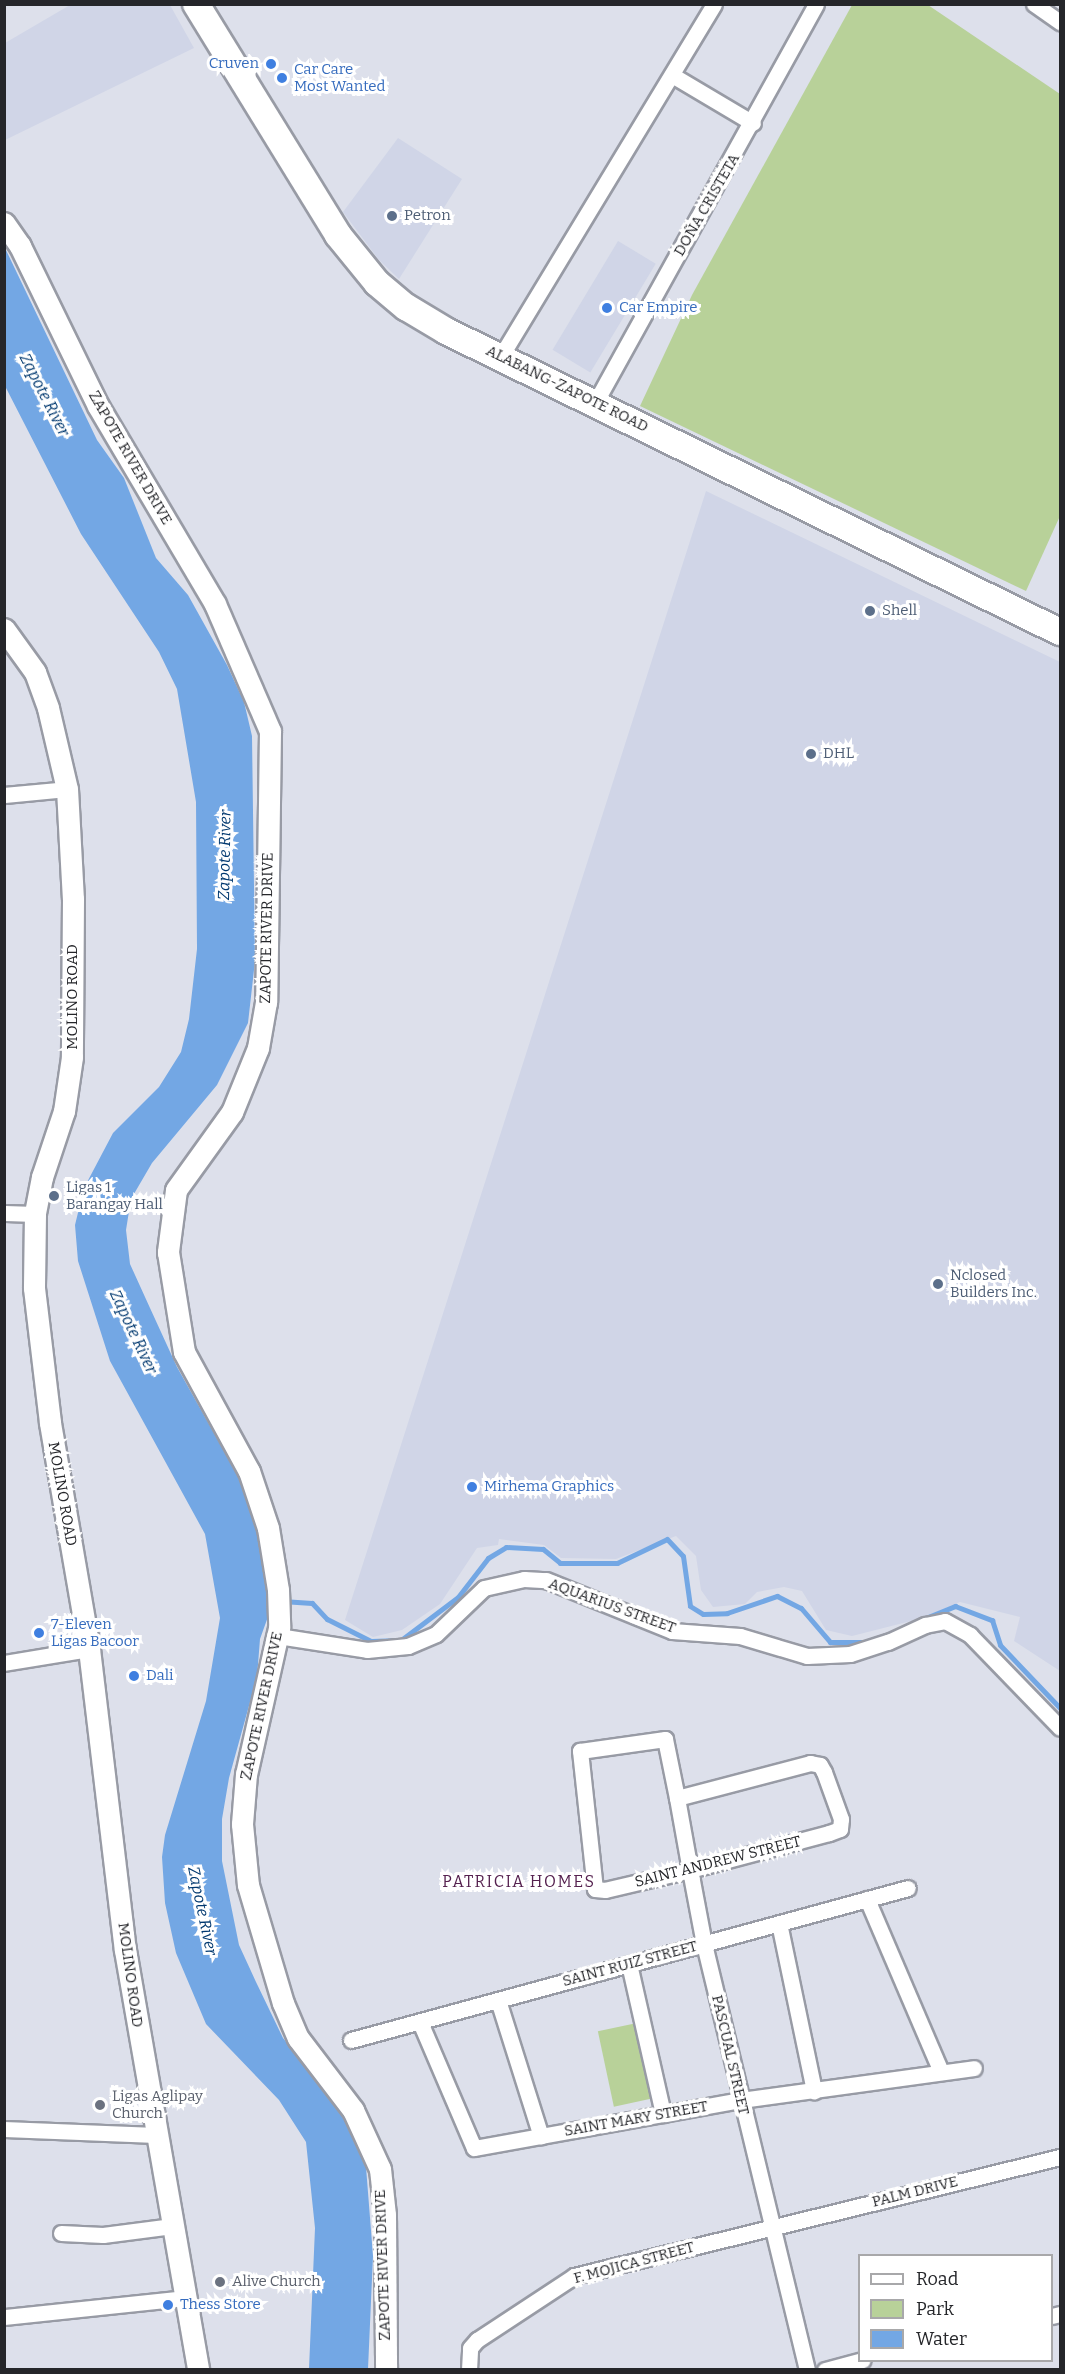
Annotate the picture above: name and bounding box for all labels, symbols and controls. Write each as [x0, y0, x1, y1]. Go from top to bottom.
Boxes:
place label: Cruven [209, 55, 259, 73]
marker: Cruven [264, 57, 278, 71]
place label: Car Care Most Wanted [294, 60, 385, 95]
marker: Car Care Most Wanted [275, 71, 289, 85]
street label: DOÑA CRISTETA [670, 151, 744, 259]
place label: Petron [404, 207, 451, 225]
marker: Petron [385, 209, 399, 223]
place label: Car Empire [619, 299, 698, 317]
marker: Car Empire [600, 301, 614, 315]
street label: ALABANG-ZAPOTE ROAD [483, 342, 651, 436]
water label: Zapote River [15, 350, 73, 440]
street label: ZAPOTE RIVER DRIVE [84, 388, 176, 528]
place label: Shell [882, 602, 917, 620]
marker: Shell [863, 604, 877, 618]
place label: DHL [823, 745, 854, 763]
marker: DHL [804, 747, 818, 761]
water label: Zapote River [215, 810, 235, 900]
street label: ZAPOTE RIVER DRIVE [257, 852, 277, 1004]
street label: MOLINO ROAD [64, 944, 82, 1050]
place label: Ligas 1 Barangay Hall [66, 1178, 163, 1213]
marker: Ligas 1 Barangay Hall [47, 1189, 61, 1203]
place label: Nclosed Builders Inc. [950, 1266, 1037, 1301]
marker: Nclosed Builders Inc. [931, 1277, 945, 1291]
water label: Zapote River [105, 1287, 161, 1377]
street label: MOLINO ROAD [44, 1440, 80, 1548]
place label: Mirhema Graphics [484, 1478, 614, 1496]
marker: Mirhema Graphics [465, 1480, 479, 1494]
street label: AQUARIUS STREET [546, 1575, 678, 1637]
place label: 7-Eleven Ligas Bacoor [51, 1615, 139, 1650]
marker: 7-Eleven Ligas Bacoor [32, 1626, 46, 1640]
street label: ZAPOTE RIVER DRIVE [237, 1630, 287, 1782]
place label: Dali [146, 1667, 173, 1685]
marker: Dali [127, 1669, 141, 1683]
street label: SAINT ANDREW STREET [633, 1833, 803, 1891]
water label: Zapote River [183, 1865, 221, 1957]
district label: PATRICIA HOMES [442, 1872, 596, 1892]
street label: MOLINO ROAD [114, 1922, 146, 2028]
street label: SAINT RUIZ STREET [561, 1937, 699, 1991]
street label: PASCUAL STREET [707, 1993, 753, 2117]
place label: Ligas Aglipay Church [112, 2087, 203, 2122]
marker: Ligas Aglipay Church [93, 2098, 107, 2112]
street label: SAINT MARY STREET [563, 2098, 709, 2140]
street label: PALM DRIVE [870, 2173, 960, 2211]
street label: ZAPOTE RIVER DRIVE [371, 2189, 395, 2341]
street label: F. MOJICA STREET [572, 2238, 696, 2288]
legend [858, 2254, 1053, 2362]
text: Road [916, 2268, 958, 2290]
place label: Alive Church [232, 2273, 321, 2291]
marker: Alive Church [213, 2275, 227, 2289]
place label: Thess Store [180, 2296, 261, 2314]
marker: Thess Store [161, 2298, 175, 2312]
text: Park [916, 2298, 954, 2320]
text: Water [916, 2328, 967, 2350]

